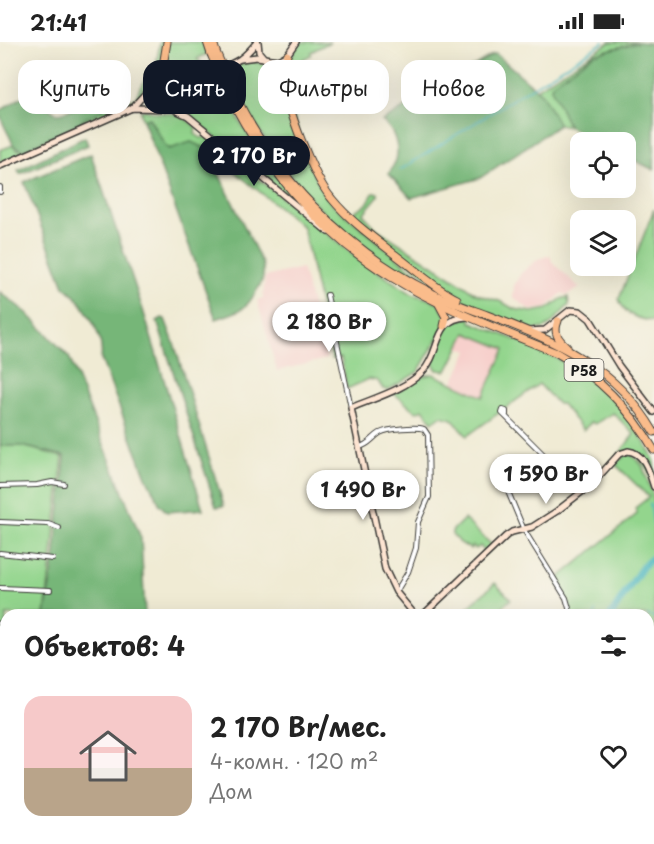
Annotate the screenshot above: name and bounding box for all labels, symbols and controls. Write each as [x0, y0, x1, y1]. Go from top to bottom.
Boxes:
text: 21:41 [30, 5, 87, 38]
chip: Купить [18, 60, 131, 114]
chip: Снять [143, 60, 246, 114]
chip: Фильтры [258, 60, 389, 114]
chip: Новое [401, 60, 506, 114]
map controls [570, 132, 636, 276]
button: locate [570, 132, 636, 198]
pin: 2 170 Br [192, 136, 316, 187]
text: 2 170 Br [212, 140, 296, 170]
button: layers [570, 210, 636, 276]
pin: 2 180 Br [267, 302, 391, 353]
text: 2 180 Br [286, 306, 372, 336]
road number: Р58 [564, 359, 604, 381]
pin: 1 590 Br [484, 454, 608, 505]
text: 1 590 Br [503, 458, 589, 488]
pin: 1 490 Br [301, 470, 425, 521]
text: 1 490 Br [320, 474, 406, 504]
text: Объектов: 4 [24, 626, 185, 665]
icon: filters [597, 629, 630, 662]
text: 2 170 Br/мес. [210, 707, 387, 746]
icon: home [72, 720, 144, 792]
icon: heart [597, 740, 630, 773]
text: 4-комн. · 120 m² [210, 746, 378, 776]
text: Дом [210, 776, 253, 806]

